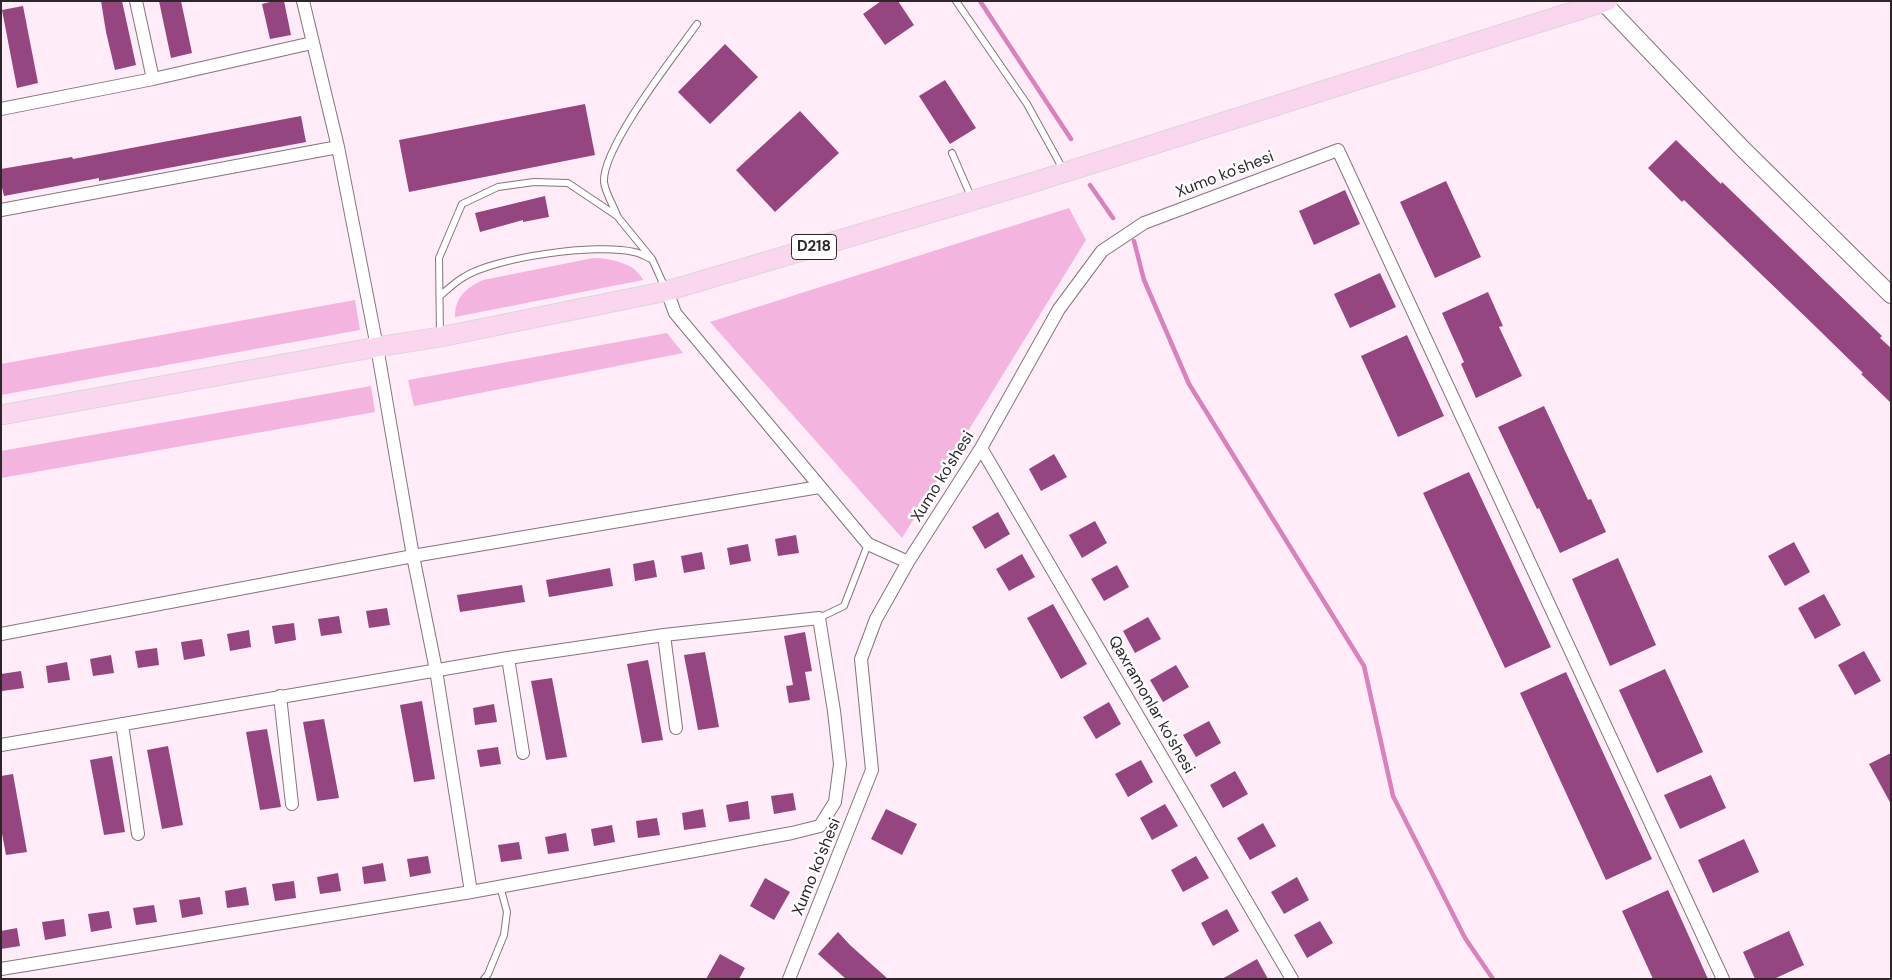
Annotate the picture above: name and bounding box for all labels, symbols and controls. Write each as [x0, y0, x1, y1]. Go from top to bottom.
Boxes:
street label: Xumo ko'shesi [1173, 147, 1277, 203]
road number: D218 [792, 234, 836, 260]
street label: Xumo ko'shesi [907, 428, 979, 526]
street label: Qaxramonlar ko'shesi [1104, 633, 1198, 777]
street label: Xumo ko'shesi [789, 815, 845, 919]

